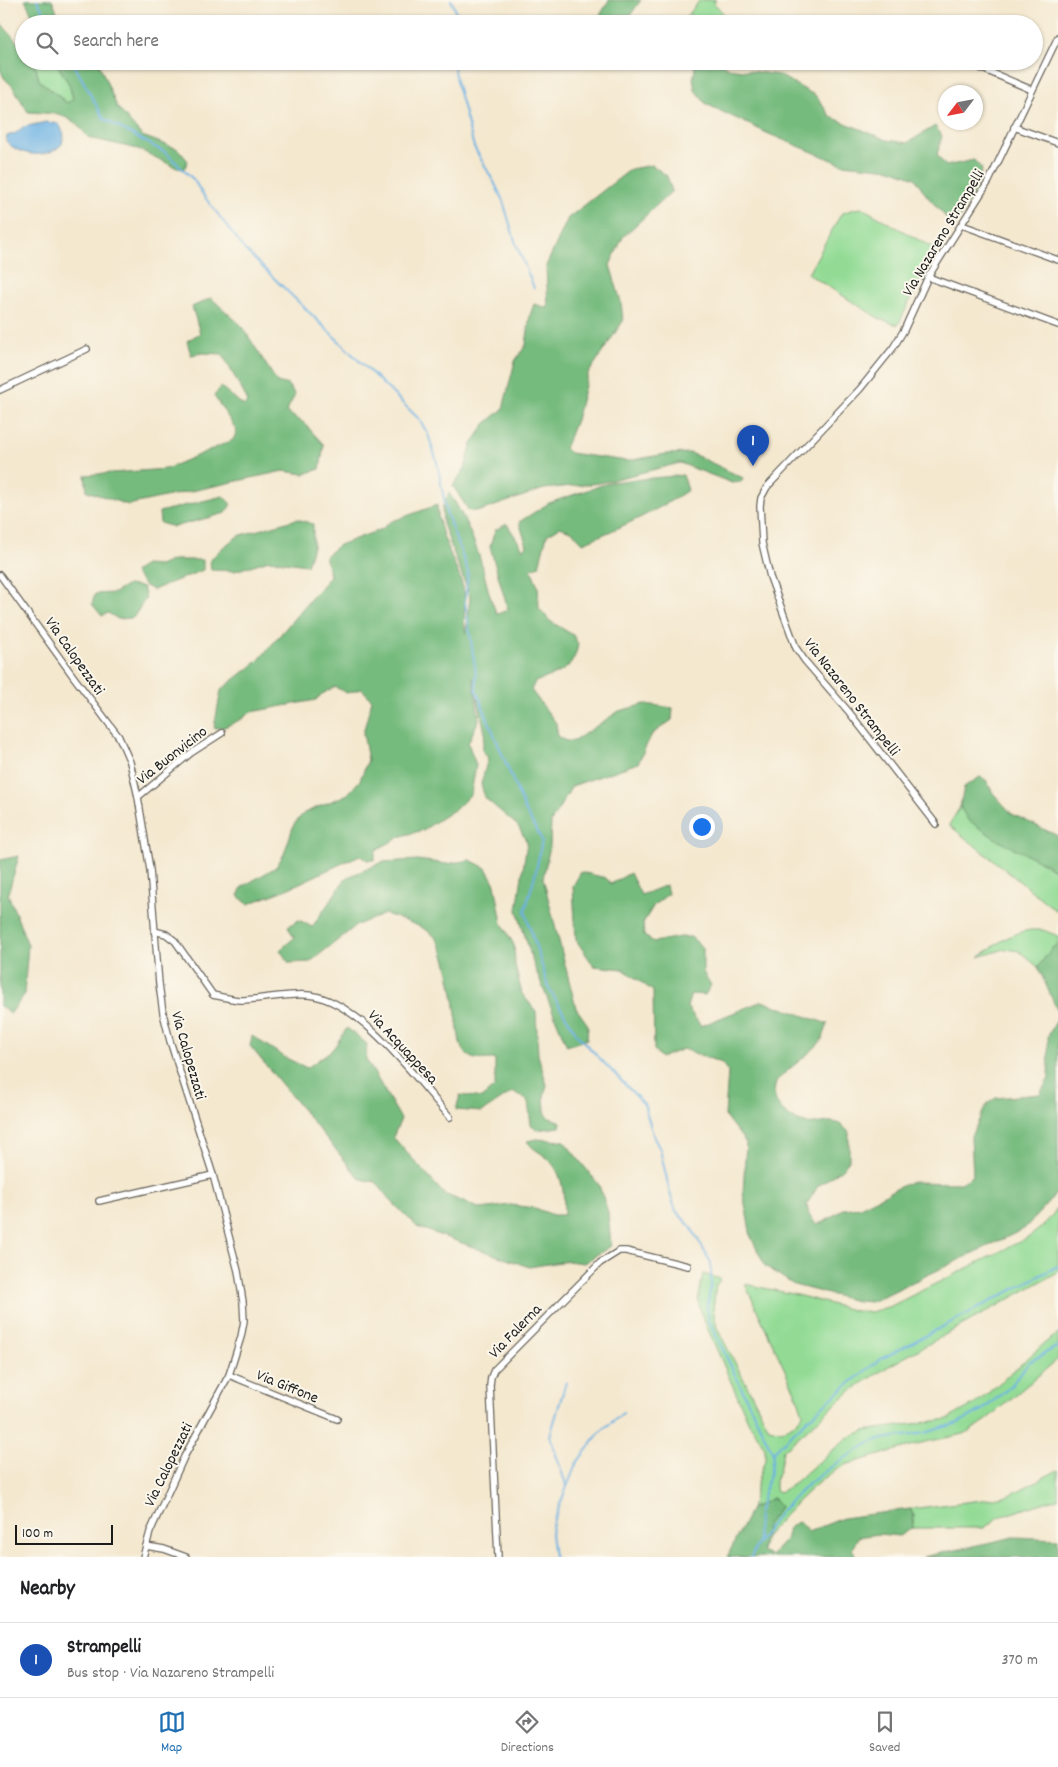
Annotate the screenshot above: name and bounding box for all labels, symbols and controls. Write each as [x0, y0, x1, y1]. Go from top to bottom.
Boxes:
search box [15, 15, 1043, 70]
icon: search [33, 29, 61, 57]
text: Search here [73, 29, 159, 56]
north arrow [938, 85, 983, 130]
street label: Via Nazareno Strampelli [897, 165, 991, 301]
pin: 1 [737, 425, 769, 466]
street label: Via Calopezzati [38, 613, 110, 700]
street label: Via Nazareno Strampelli [798, 634, 905, 762]
street label: Via Buonvicino [132, 721, 213, 791]
your location [689, 814, 715, 840]
street label: Via Acquappesa [362, 1005, 443, 1090]
street label: Via Calopezzati [164, 1009, 211, 1103]
street label: Via Falerna [484, 1299, 548, 1364]
street label: Via Giffone [253, 1364, 322, 1410]
street label: Via Calopezzati [139, 1419, 200, 1511]
scale bar [15, 1522, 112, 1545]
text: 100 m [22, 1524, 53, 1544]
text: Nearby [20, 1575, 75, 1605]
text: Strampelli [67, 1635, 141, 1662]
text: 1 [34, 1649, 38, 1672]
text: 370 m [1001, 1649, 1038, 1672]
text: Bus stop · Via Nazareno Strampelli [67, 1662, 274, 1685]
tab: Map [158, 1708, 186, 1758]
tab: Directions [501, 1708, 554, 1758]
tab: Saved [869, 1708, 900, 1758]

